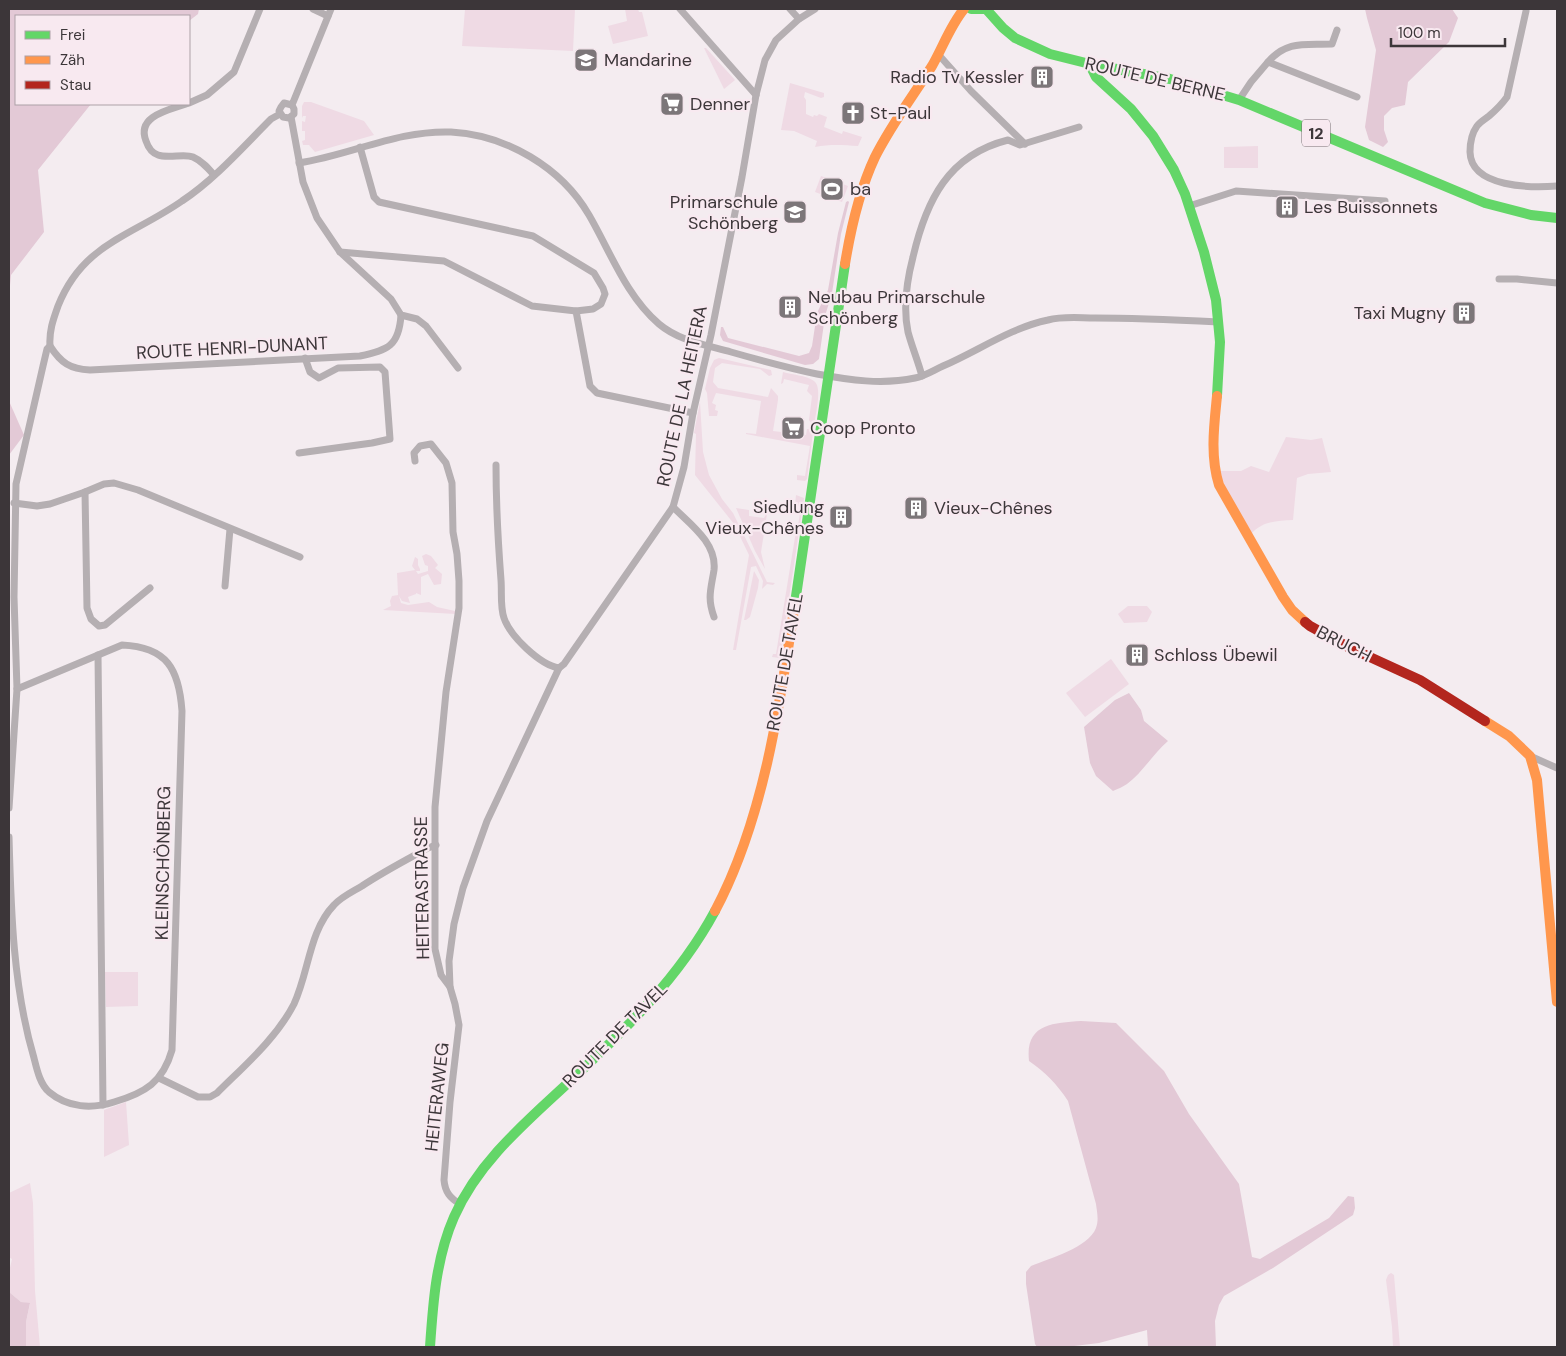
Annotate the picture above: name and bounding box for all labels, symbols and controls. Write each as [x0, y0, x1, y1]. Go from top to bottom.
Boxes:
legend [15, 15, 190, 105]
scale bar [1391, 15, 1505, 47]
text: 100 m [1398, 23, 1441, 43]
text: Frei [60, 25, 85, 45]
school or university icon: Mandarine [573, 47, 599, 73]
place label: Mandarine [604, 48, 692, 72]
text: Zäh [60, 50, 85, 70]
street label: ROUTE DE BERNE [1083, 51, 1227, 107]
building icon: Radio Tv Kessler [1029, 64, 1055, 90]
place label: Radio Tv Kessler [890, 65, 1024, 89]
text: Stau [60, 75, 91, 95]
supermarket icon: Denner [659, 91, 685, 117]
place label: Denner [690, 92, 750, 116]
church icon: St-Paul [840, 100, 866, 126]
place label: St-Paul [870, 101, 931, 125]
road number: 12 [1302, 120, 1330, 146]
sports icon: ba [819, 176, 845, 202]
place label: ba [850, 177, 871, 201]
place label: Primarschule Schönberg [670, 190, 778, 235]
building icon: Les Buissonnets [1274, 194, 1300, 220]
place label: Les Buissonnets [1304, 195, 1438, 219]
school or university icon: Primarschule Schönberg [782, 199, 808, 225]
place label: Neubau Primarschule Schönberg [808, 285, 985, 330]
building icon: Neubau Primarschule Schönberg [777, 294, 803, 320]
building icon: Taxi Mugny [1451, 300, 1477, 326]
place label: Taxi Mugny [1354, 301, 1446, 325]
street label: ROUTE DE LA HEITERA [651, 303, 713, 489]
street label: ROUTE HENRI-DUNANT [135, 331, 329, 365]
supermarket icon: Coop Pronto [780, 415, 806, 441]
place label: Coop Pronto [810, 416, 916, 440]
place label: Siedlung Vieux-Chênes [705, 495, 824, 540]
building icon: Vieux-Chênes [903, 495, 929, 521]
place label: Vieux-Chênes [934, 496, 1053, 520]
building icon: Siedlung Vieux-Chênes [828, 504, 854, 530]
street label: ROUTE DE TAVEL [761, 591, 809, 733]
street label: BRUCH [1312, 620, 1376, 668]
building icon: Schloss Übewil [1124, 642, 1150, 668]
place label: Schloss Übewil [1154, 643, 1278, 667]
street label: KLEINSCHÖNBERG [150, 786, 176, 940]
street label: HEITERASTRASSE [409, 816, 435, 960]
street label: ROUTE DE TAVEL [557, 977, 673, 1093]
street label: HEITERAWEG [419, 1041, 455, 1153]

